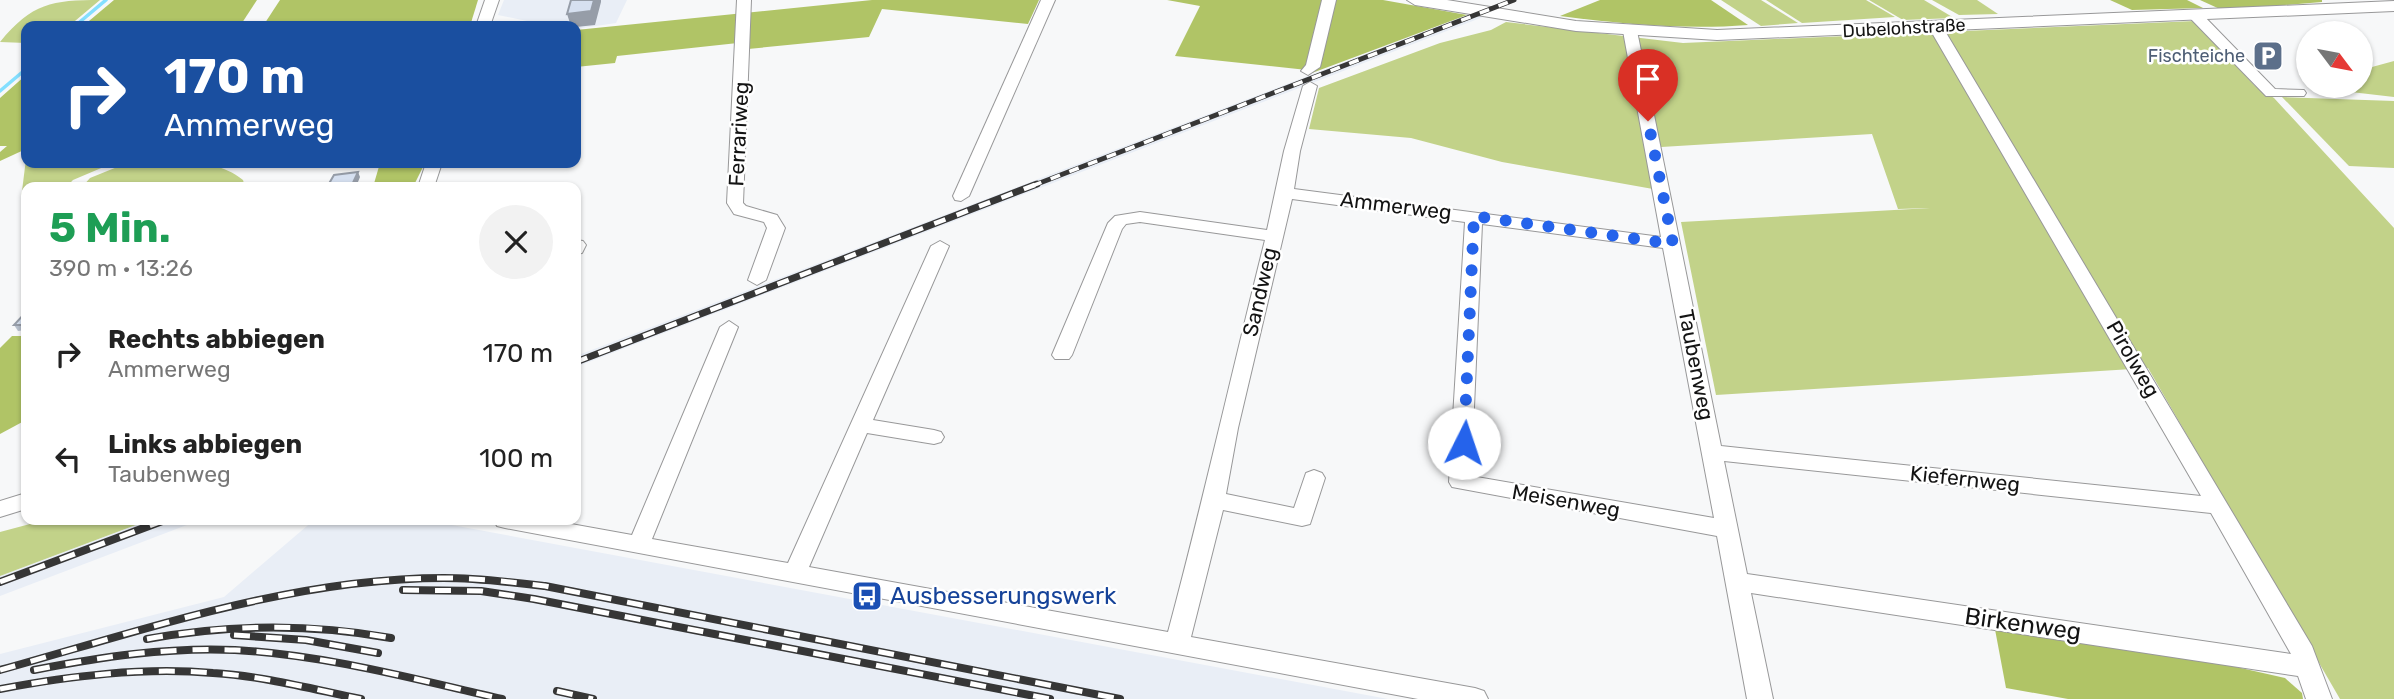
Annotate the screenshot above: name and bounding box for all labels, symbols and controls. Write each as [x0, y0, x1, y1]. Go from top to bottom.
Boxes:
street label: Dubelohstraße [1842, 14, 1966, 42]
north arrow [2296, 21, 2373, 98]
map controls [2296, 21, 2373, 98]
parking icon: Fischteiche [2251, 39, 2285, 73]
place label: Fischteiche [2148, 45, 2245, 67]
text: 170 m [164, 47, 305, 105]
icon: right [49, 49, 140, 140]
pin [1618, 49, 1678, 121]
icon: arrive [1629, 60, 1667, 98]
street label: Ferrariweg [723, 81, 754, 187]
text: Ammerweg [164, 106, 335, 144]
street label: Ammerweg [1339, 186, 1453, 225]
text: 5 Min. [49, 203, 171, 253]
button: close [479, 205, 553, 279]
street label: Sandweg [1237, 245, 1282, 339]
text: 390 m · 13:26 [49, 254, 193, 282]
street label: Taubenweg [1674, 307, 1719, 422]
street label: Pirolweg [2102, 316, 2165, 402]
text: Rechts abbiegen [108, 324, 325, 355]
icon: right [49, 335, 87, 373]
text: 170 m [483, 338, 553, 369]
text: Ammerweg [108, 355, 231, 383]
position arrow [1427, 406, 1501, 480]
text: Links abbiegen [108, 429, 302, 460]
icon: left [49, 440, 87, 478]
text: 100 m [479, 443, 553, 474]
text: Taubenweg [108, 460, 231, 488]
street label: Kiefernweg [1909, 460, 2021, 497]
street label: Meisenweg [1510, 479, 1622, 522]
bus stop icon: Ausbesserungswerk [850, 579, 884, 613]
place label: Ausbesserungswerk [890, 582, 1117, 610]
street label: Birkenweg [1963, 602, 2083, 646]

